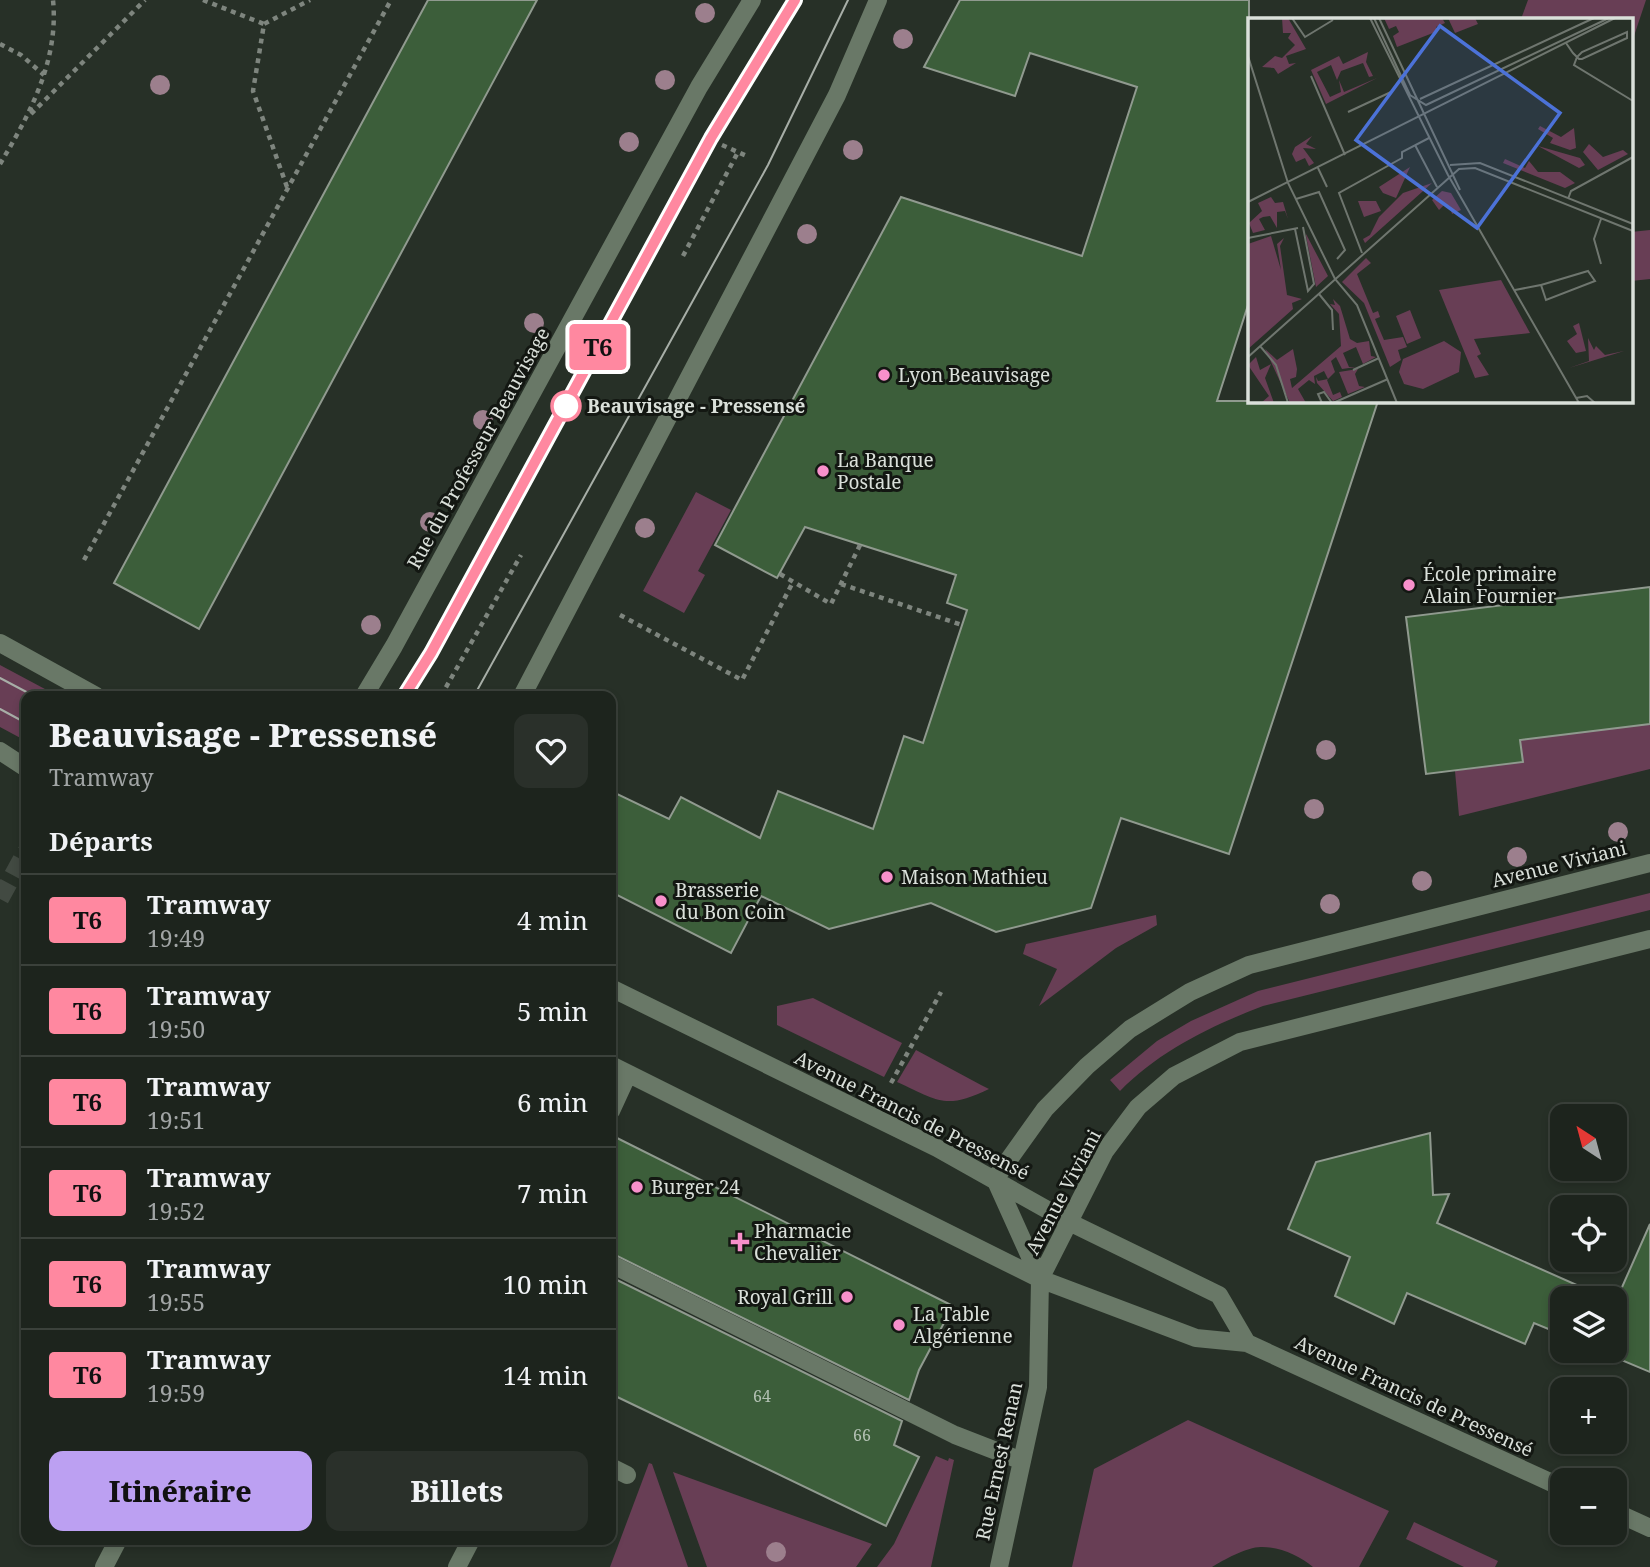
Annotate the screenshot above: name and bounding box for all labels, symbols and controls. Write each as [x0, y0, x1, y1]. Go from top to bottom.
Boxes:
inset map [1248, 18, 1632, 402]
street label: Rue du Professeur Beauvisage [401, 323, 555, 573]
line badge: T6 [566, 324, 630, 370]
text: T6 [583, 330, 613, 363]
place label: Lyon Beauvisage [898, 362, 1050, 388]
marker: Lyon Beauvisage [876, 367, 892, 383]
marker: Beauvisage - Pressensé [551, 391, 581, 421]
place label: Beauvisage - Pressensé [587, 393, 806, 419]
place label: La Banque Postale [837, 447, 934, 495]
marker: La Banque Postale [815, 463, 831, 479]
place label: École primaire Alain Fournier [1423, 561, 1557, 609]
marker: École primaire Alain Fournier [1401, 577, 1417, 593]
text: Beauvisage - Pressensé [49, 712, 437, 757]
button: heart [514, 714, 588, 788]
text: Tramway [49, 761, 153, 793]
text: Départs [49, 823, 153, 859]
street label: Avenue Viviani [1489, 835, 1629, 893]
place label: Maison Mathieu [901, 864, 1048, 890]
marker: Maison Mathieu [879, 869, 895, 885]
place label: Brasserie du Bon Coin [675, 877, 785, 925]
text: Tramway [147, 886, 271, 922]
marker: Brasserie du Bon Coin [653, 893, 669, 909]
text: 4 min [517, 902, 588, 938]
text: T6 [73, 903, 102, 936]
text: 19:49 [147, 922, 205, 954]
text: Tramway [147, 977, 271, 1013]
text: 5 min [517, 993, 588, 1029]
text: T6 [73, 994, 102, 1027]
text: 19:50 [147, 1013, 205, 1045]
street label: Avenue Francis de Pressensé [790, 1044, 1034, 1186]
text: Tramway [147, 1068, 271, 1104]
text: 6 min [517, 1084, 588, 1120]
text: T6 [73, 1085, 102, 1118]
text: 19:51 [147, 1104, 205, 1136]
north arrow [1550, 1104, 1628, 1181]
map controls [1550, 1104, 1627, 1545]
street label: Avenue Viviani [1019, 1125, 1107, 1259]
text: Tramway [147, 1159, 271, 1195]
place label: Burger 24 [651, 1174, 740, 1200]
text: 7 min [517, 1175, 588, 1211]
text: T6 [73, 1176, 102, 1209]
marker: Burger 24 [629, 1179, 645, 1195]
text: 19:52 [147, 1195, 205, 1227]
button: locate [1550, 1195, 1627, 1272]
place label: Pharmacie Chevalier [754, 1218, 851, 1266]
marker: Pharmacie Chevalier [732, 1234, 748, 1250]
text: Tramway [147, 1250, 271, 1286]
text: 10 min [503, 1266, 588, 1302]
text: T6 [73, 1267, 102, 1300]
place label: Royal Grill [737, 1284, 833, 1310]
text: 19:55 [147, 1286, 205, 1318]
button: layers [1550, 1286, 1627, 1363]
marker: Royal Grill [839, 1289, 855, 1305]
place label: La Table Algérienne [913, 1301, 1013, 1349]
marker: La Table Algérienne [891, 1317, 907, 1333]
street label: Avenue Francis de Pressensé [1291, 1329, 1537, 1463]
text: Tramway [147, 1341, 271, 1377]
text: 14 min [503, 1357, 588, 1393]
text: T6 [73, 1358, 102, 1391]
text: 19:59 [147, 1377, 205, 1409]
button: + [1550, 1377, 1627, 1454]
street label: Rue Ernest Renan [970, 1380, 1028, 1542]
house number: 64 [753, 1385, 771, 1407]
house number: 66 [853, 1424, 871, 1446]
button: Itinéraire [49, 1451, 312, 1531]
button: Billets [326, 1451, 588, 1531]
button: − [1550, 1468, 1627, 1545]

